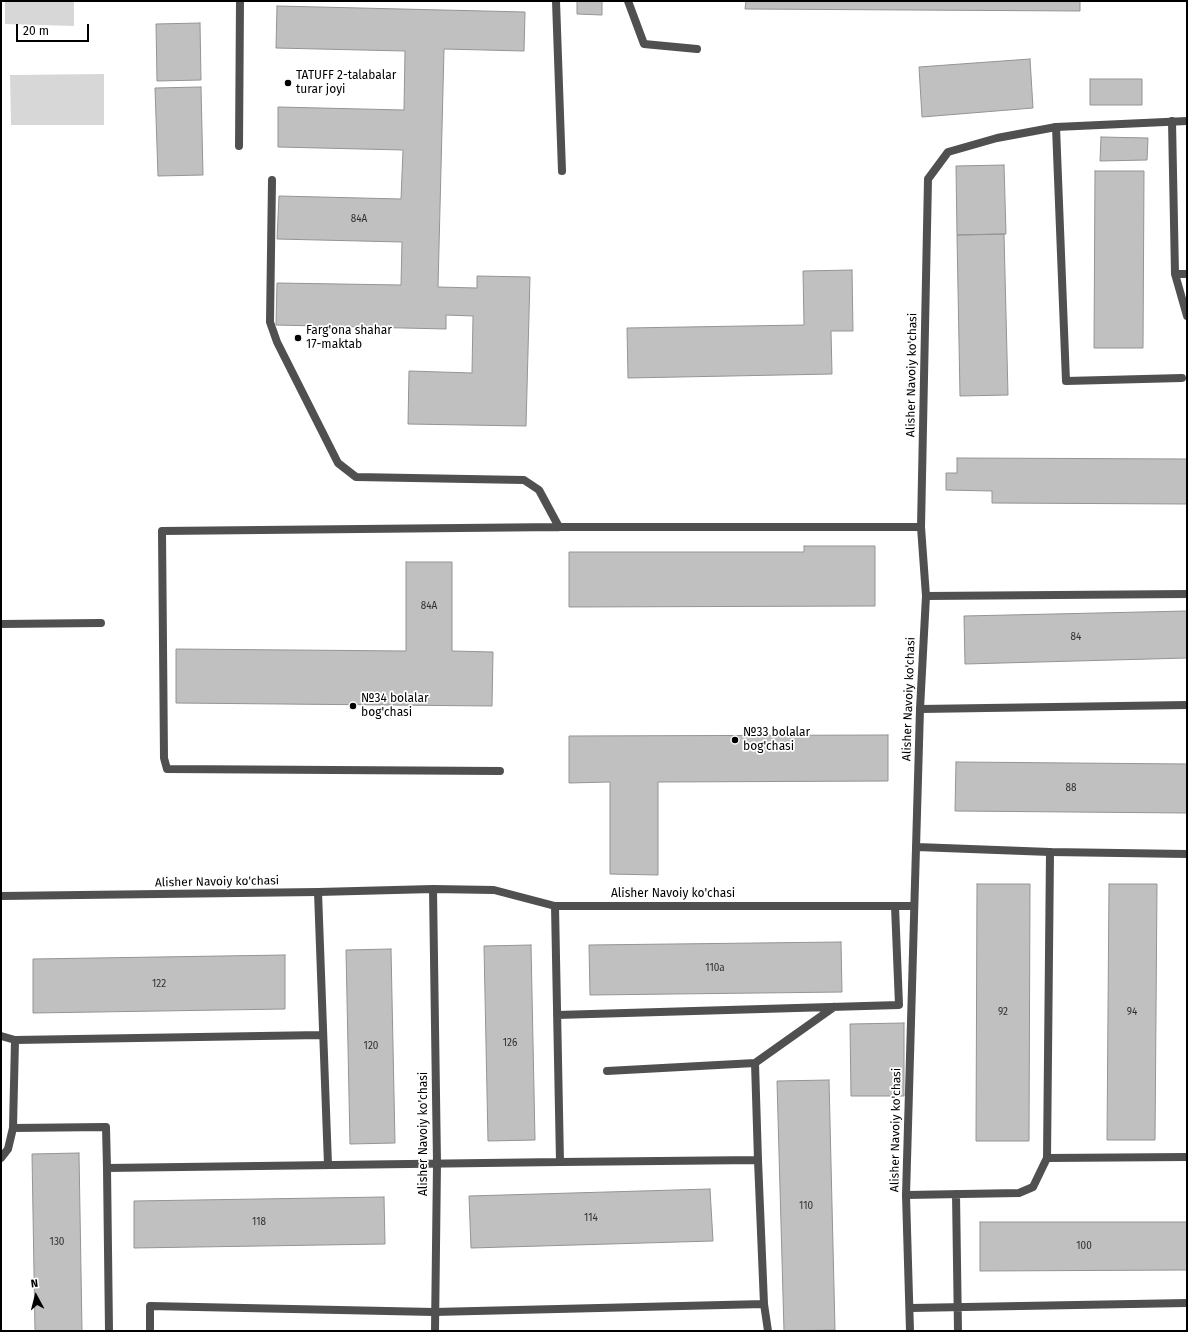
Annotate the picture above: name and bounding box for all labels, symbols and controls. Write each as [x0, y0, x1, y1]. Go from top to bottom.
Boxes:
scale bar [18, 16, 91, 42]
text: 20 m [23, 24, 49, 38]
place label: TATUFF 2-talabalar turar joyi [296, 69, 396, 97]
marker: TATUFF 2-talabalar turar joyi [283, 78, 293, 88]
house number: 84A [351, 213, 367, 225]
street label: Alisher Navoiy ko'chasi [904, 313, 920, 437]
place label: Farg'ona shahar 17-maktab [306, 324, 392, 352]
marker: Farg'ona shahar 17-maktab [293, 333, 303, 343]
house number: 84A [421, 600, 437, 612]
house number: 84 [1071, 631, 1081, 643]
street label: Alisher Navoiy ko'chasi [900, 637, 918, 761]
place label: №34 bolalar bog'chasi [361, 692, 429, 720]
marker: №34 bolalar bog'chasi [348, 701, 358, 711]
place label: №33 bolalar bog'chasi [743, 726, 810, 754]
marker: №33 bolalar bog'chasi [730, 735, 740, 745]
house number: 88 [1065, 782, 1077, 794]
street label: Alisher Navoiy ko'chasi [155, 874, 279, 890]
street label: Alisher Navoiy ko'chasi [611, 887, 735, 901]
house number: 110а [705, 962, 725, 974]
house number: 122 [152, 978, 166, 990]
house number: 92 [998, 1006, 1008, 1018]
house number: 94 [1127, 1006, 1137, 1018]
house number: 126 [503, 1037, 517, 1049]
house number: 120 [364, 1040, 378, 1052]
street label: Alisher Navoiy ko'chasi [888, 1068, 904, 1192]
street label: Alisher Navoiy ko'chasi [417, 1072, 431, 1196]
house number: 110 [799, 1200, 813, 1212]
house number: 114 [584, 1212, 598, 1224]
house number: 118 [252, 1216, 266, 1228]
house number: 130 [50, 1236, 64, 1248]
house number: 100 [1076, 1240, 1092, 1252]
north arrow [16, 1276, 56, 1316]
text: N [30, 1277, 39, 1290]

